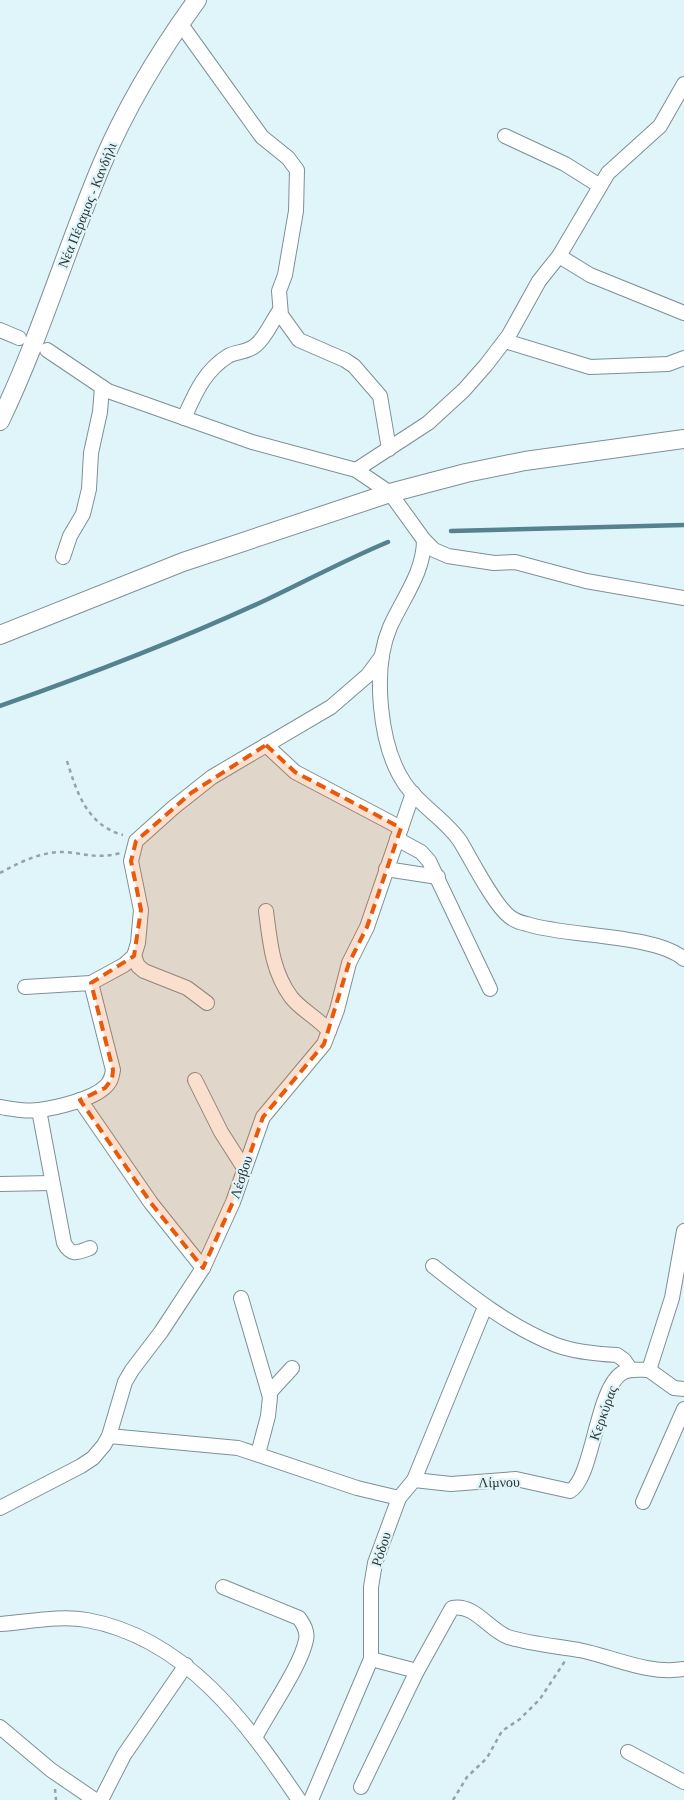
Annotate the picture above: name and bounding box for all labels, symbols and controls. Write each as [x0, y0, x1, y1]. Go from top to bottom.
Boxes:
street label: Νέα Πέραμος - Κανδήλι [54, 140, 120, 270]
street label: Λέσβου [226, 1153, 256, 1201]
street label: Κερκύρας [586, 1383, 620, 1442]
street label: Λίμνου [478, 1474, 520, 1490]
street label: Ρόδου [368, 1530, 394, 1568]

